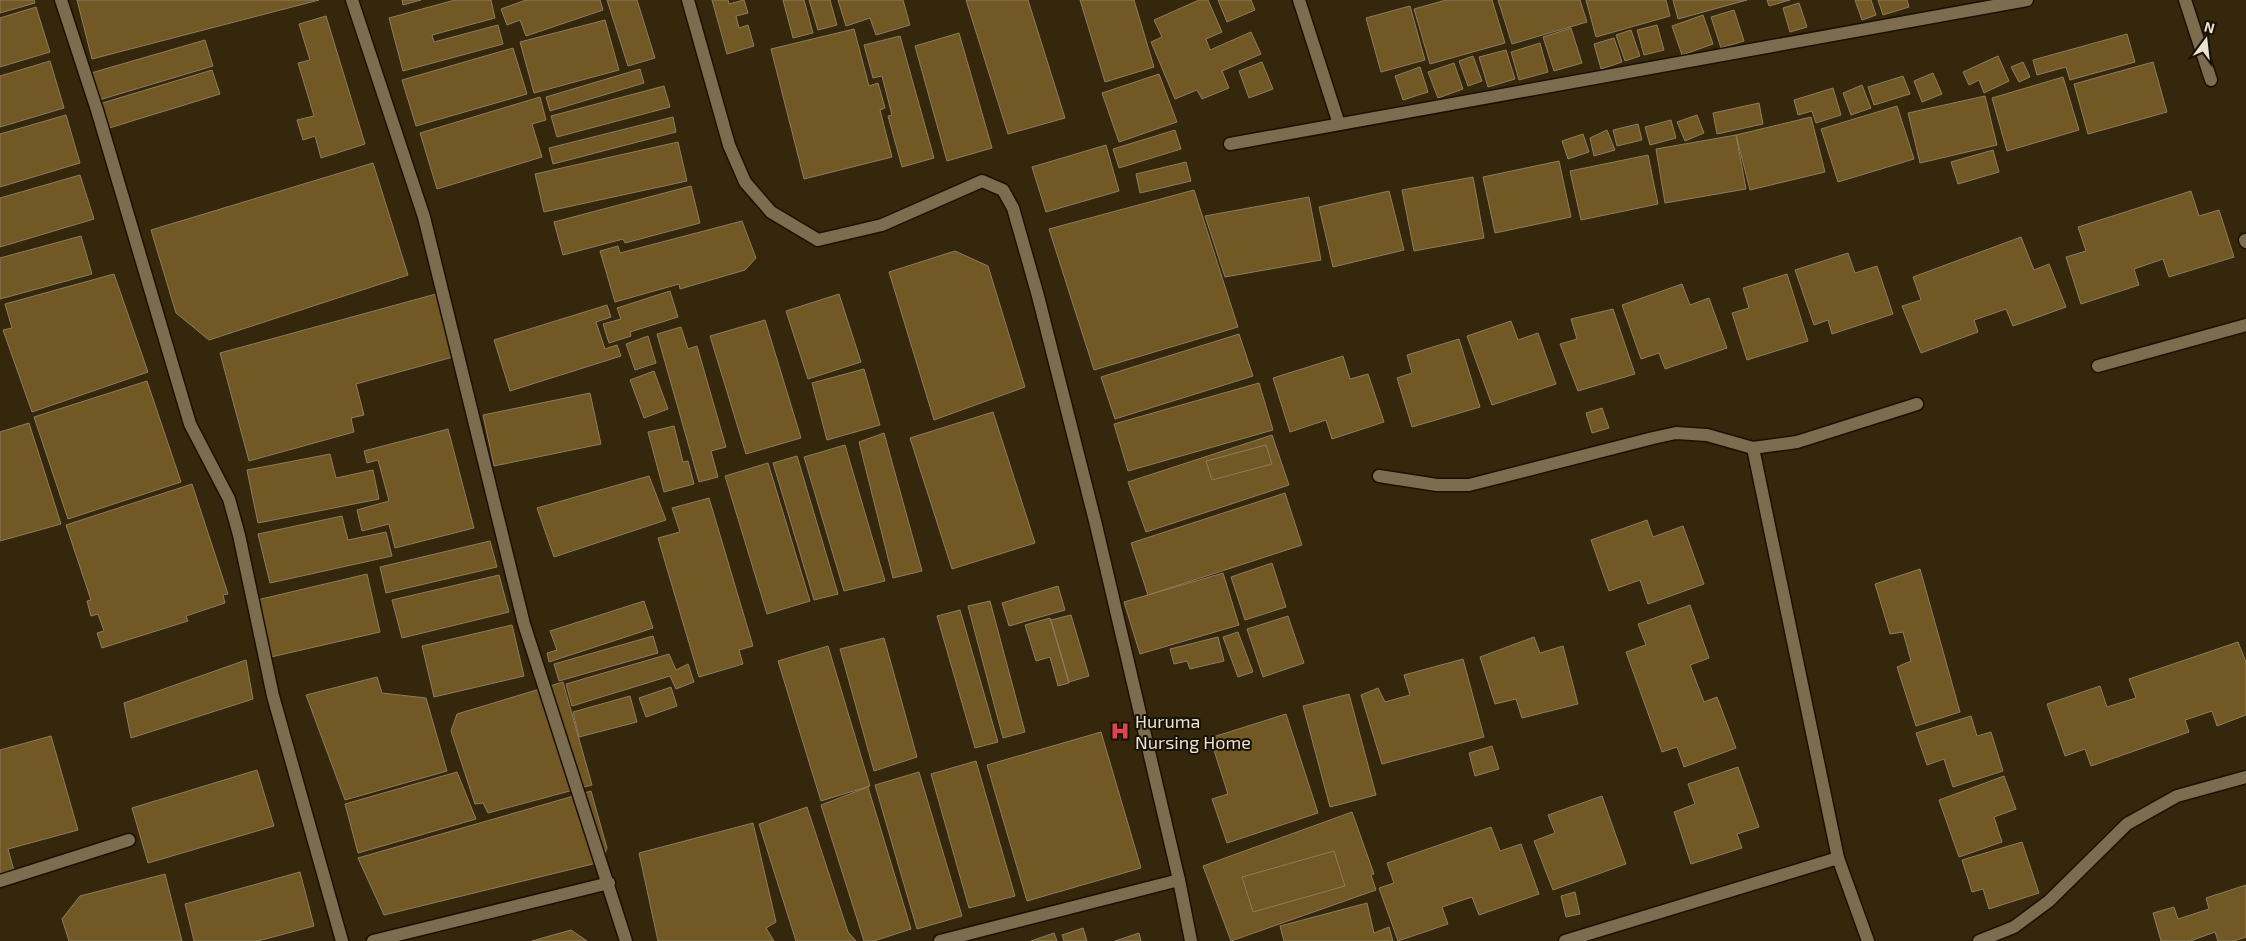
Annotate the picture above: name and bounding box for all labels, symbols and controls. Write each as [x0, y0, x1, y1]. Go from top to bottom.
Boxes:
north arrow [2181, 15, 2231, 65]
text: N [2202, 17, 2217, 36]
place label: Huruma Nursing Home [1135, 710, 1251, 753]
hospital icon: Huruma Nursing Home [1109, 720, 1131, 742]

